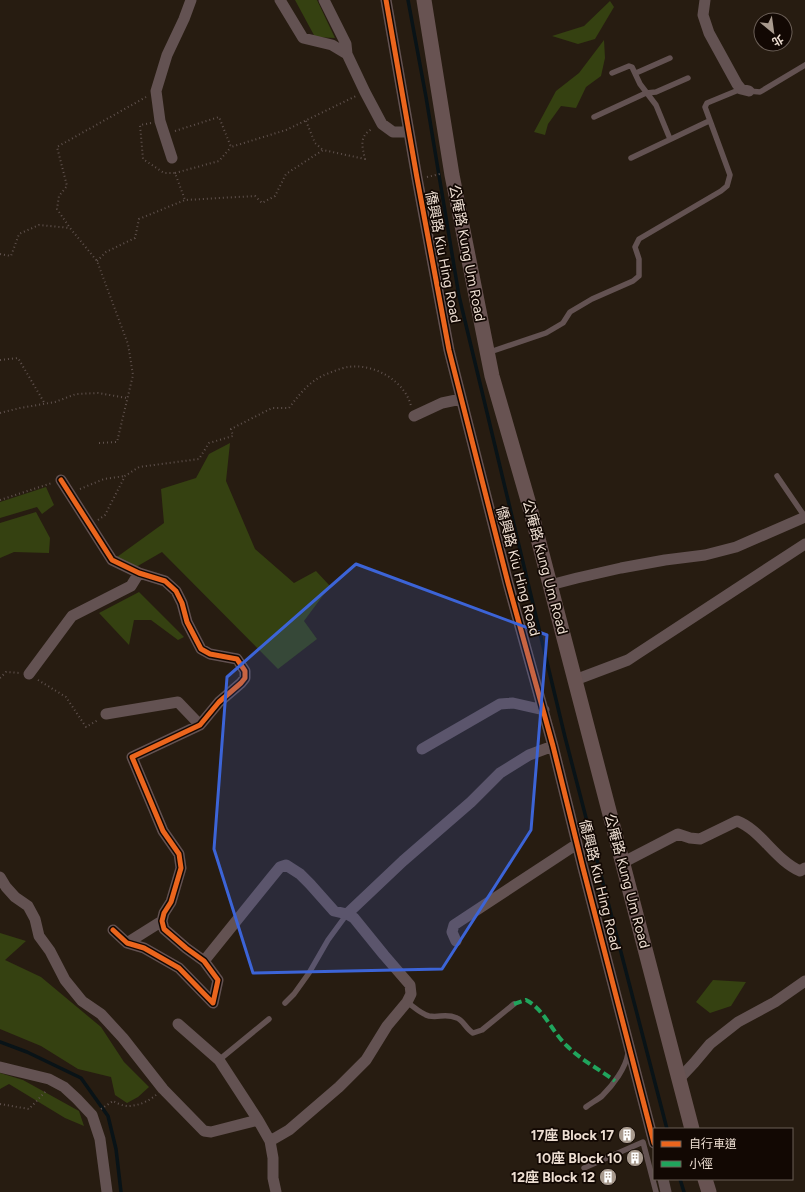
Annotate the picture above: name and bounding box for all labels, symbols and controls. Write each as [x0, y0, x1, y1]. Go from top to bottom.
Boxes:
north arrow [753, 12, 793, 52]
text: 北 [770, 32, 786, 49]
street label: 公庵路 Kung Um Road [445, 183, 489, 323]
street label: 僑興路 Kiu Hing Road [422, 190, 464, 324]
street label: 公庵路 Kung Um Road [519, 498, 571, 636]
street label: 僑興路 Kiu Hing Road [492, 504, 544, 638]
street label: 公庵路 Kung Um Road [601, 812, 653, 950]
street label: 僑興路 Kiu Hing Road [576, 818, 624, 952]
building icon: 17座 Block 17 [617, 1125, 637, 1145]
place label: 17座 Block 17 [531, 1127, 614, 1144]
legend [653, 1128, 793, 1180]
text: 自行車道 [689, 1137, 737, 1151]
building icon: 10座 Block 10 [625, 1148, 645, 1168]
place label: 10座 Block 10 [536, 1150, 622, 1167]
text: 小徑 [689, 1157, 713, 1171]
building icon: 12座 Block 12 [598, 1167, 618, 1187]
place label: 12座 Block 12 [511, 1169, 595, 1186]

